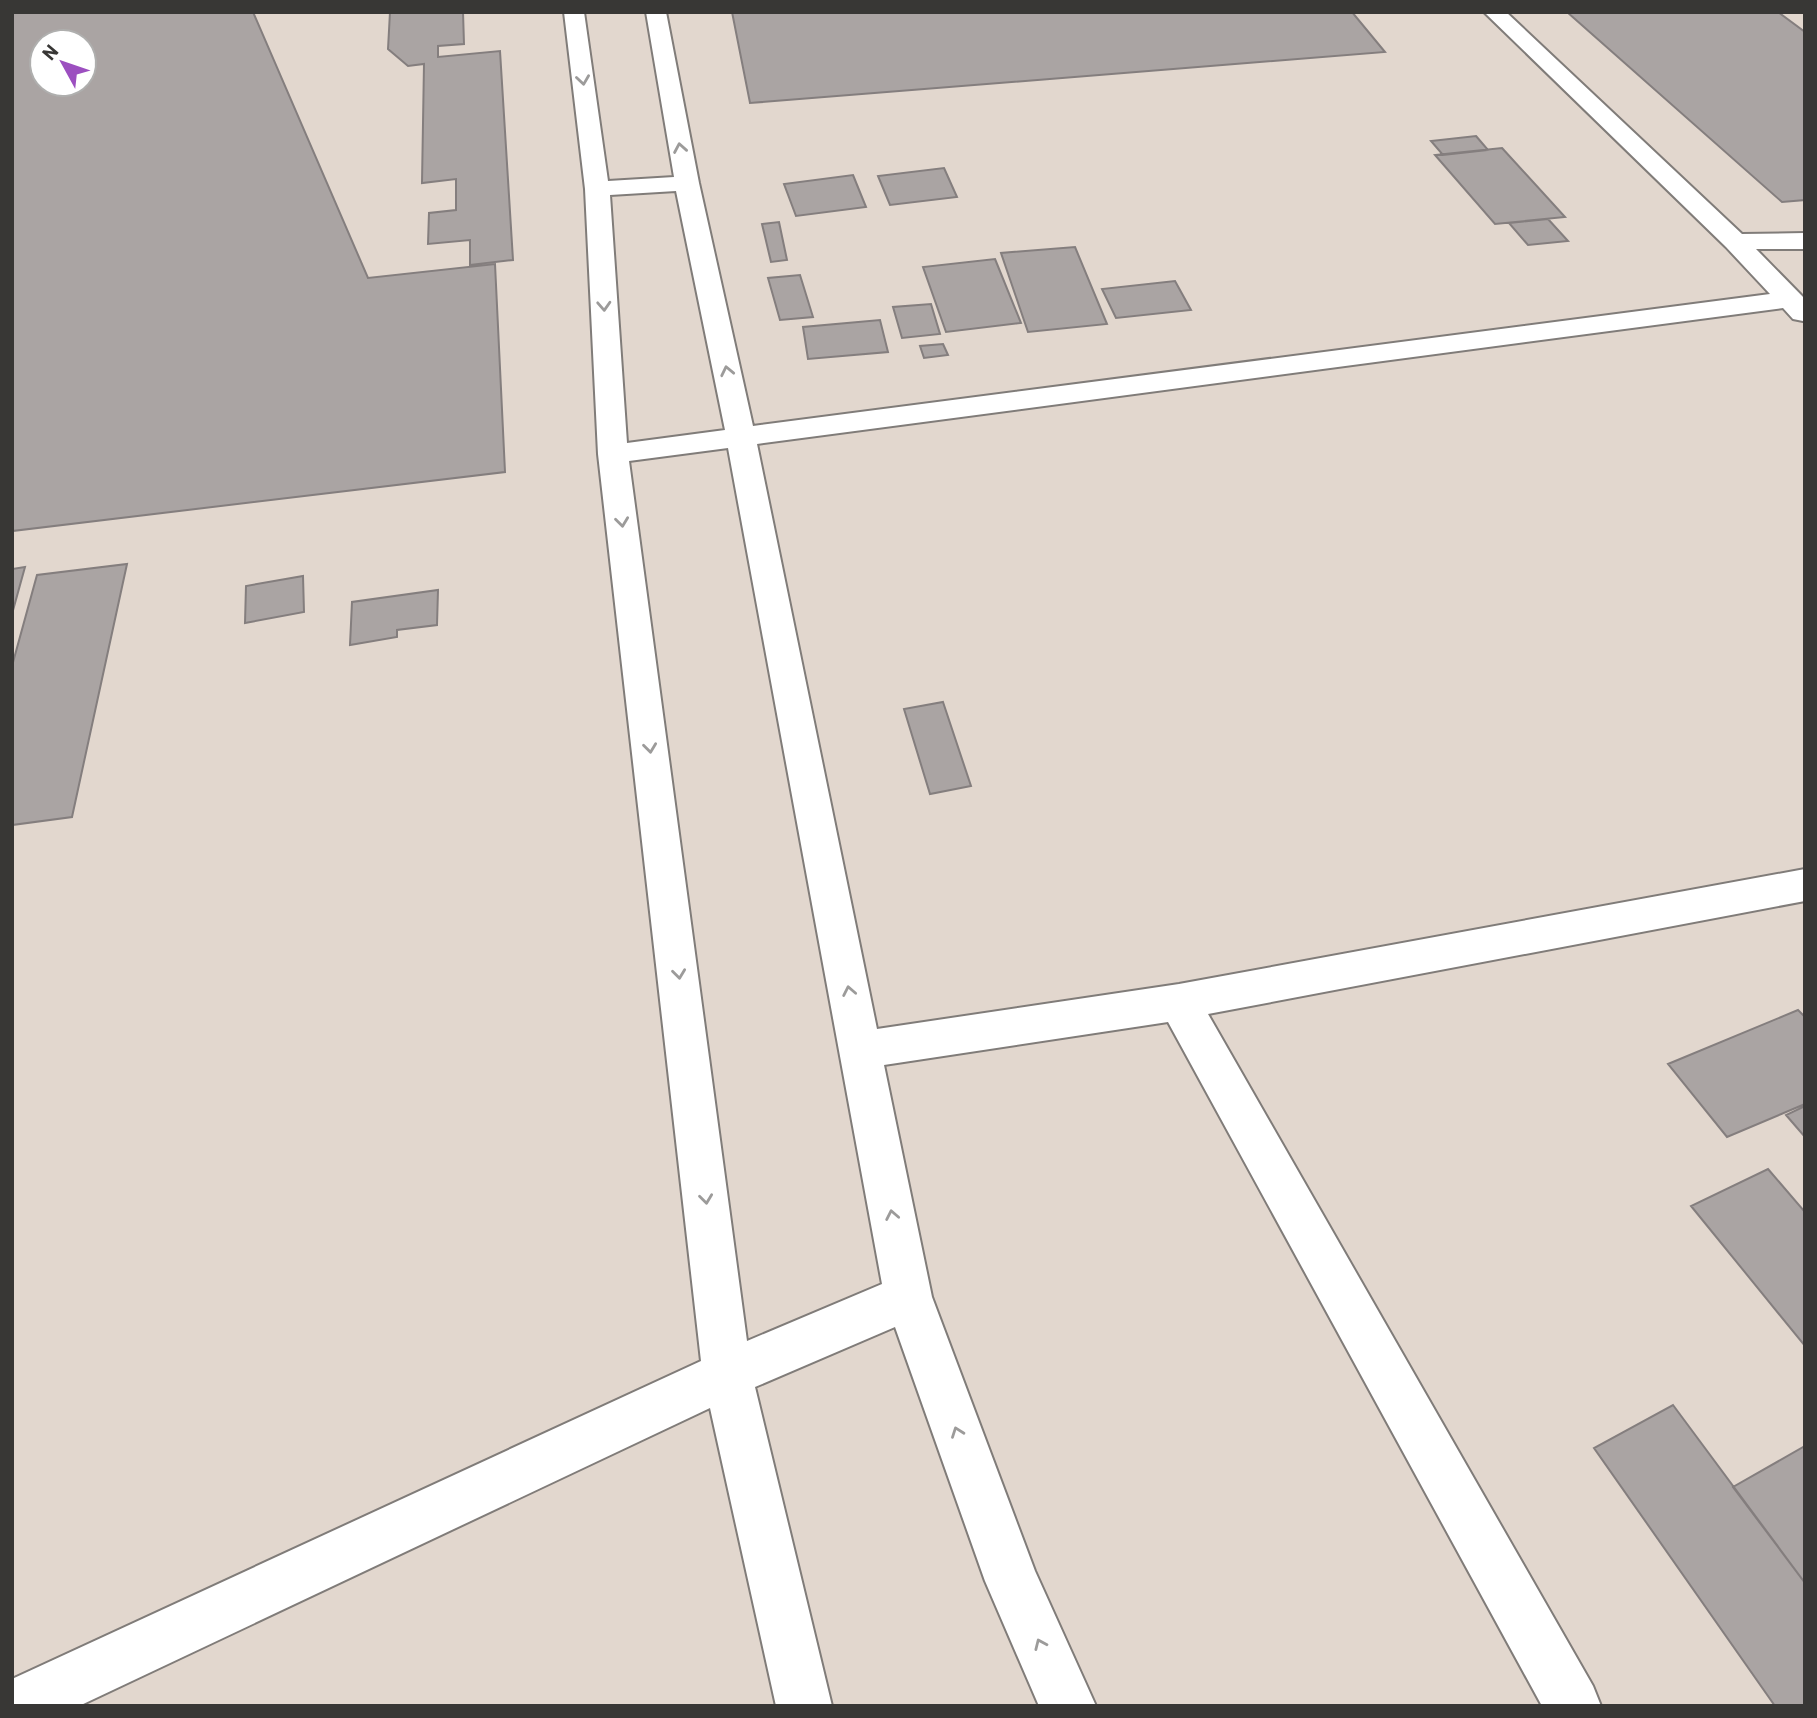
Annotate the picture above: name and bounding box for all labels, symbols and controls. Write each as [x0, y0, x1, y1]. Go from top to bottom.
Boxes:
north arrow [28, 28, 98, 98]
text: N [37, 40, 62, 64]
one-way arrow [575, 74, 590, 86]
one-way arrow [674, 142, 689, 154]
one-way arrow [597, 301, 612, 312]
one-way arrow [720, 365, 735, 377]
one-way arrow [614, 516, 629, 528]
one-way arrow [643, 742, 658, 754]
one-way arrow [671, 968, 686, 979]
one-way arrow [842, 985, 857, 997]
one-way arrow [699, 1194, 714, 1205]
one-way arrow [885, 1209, 900, 1221]
one-way arrow [952, 1426, 966, 1438]
one-way arrow [1034, 1638, 1048, 1651]

